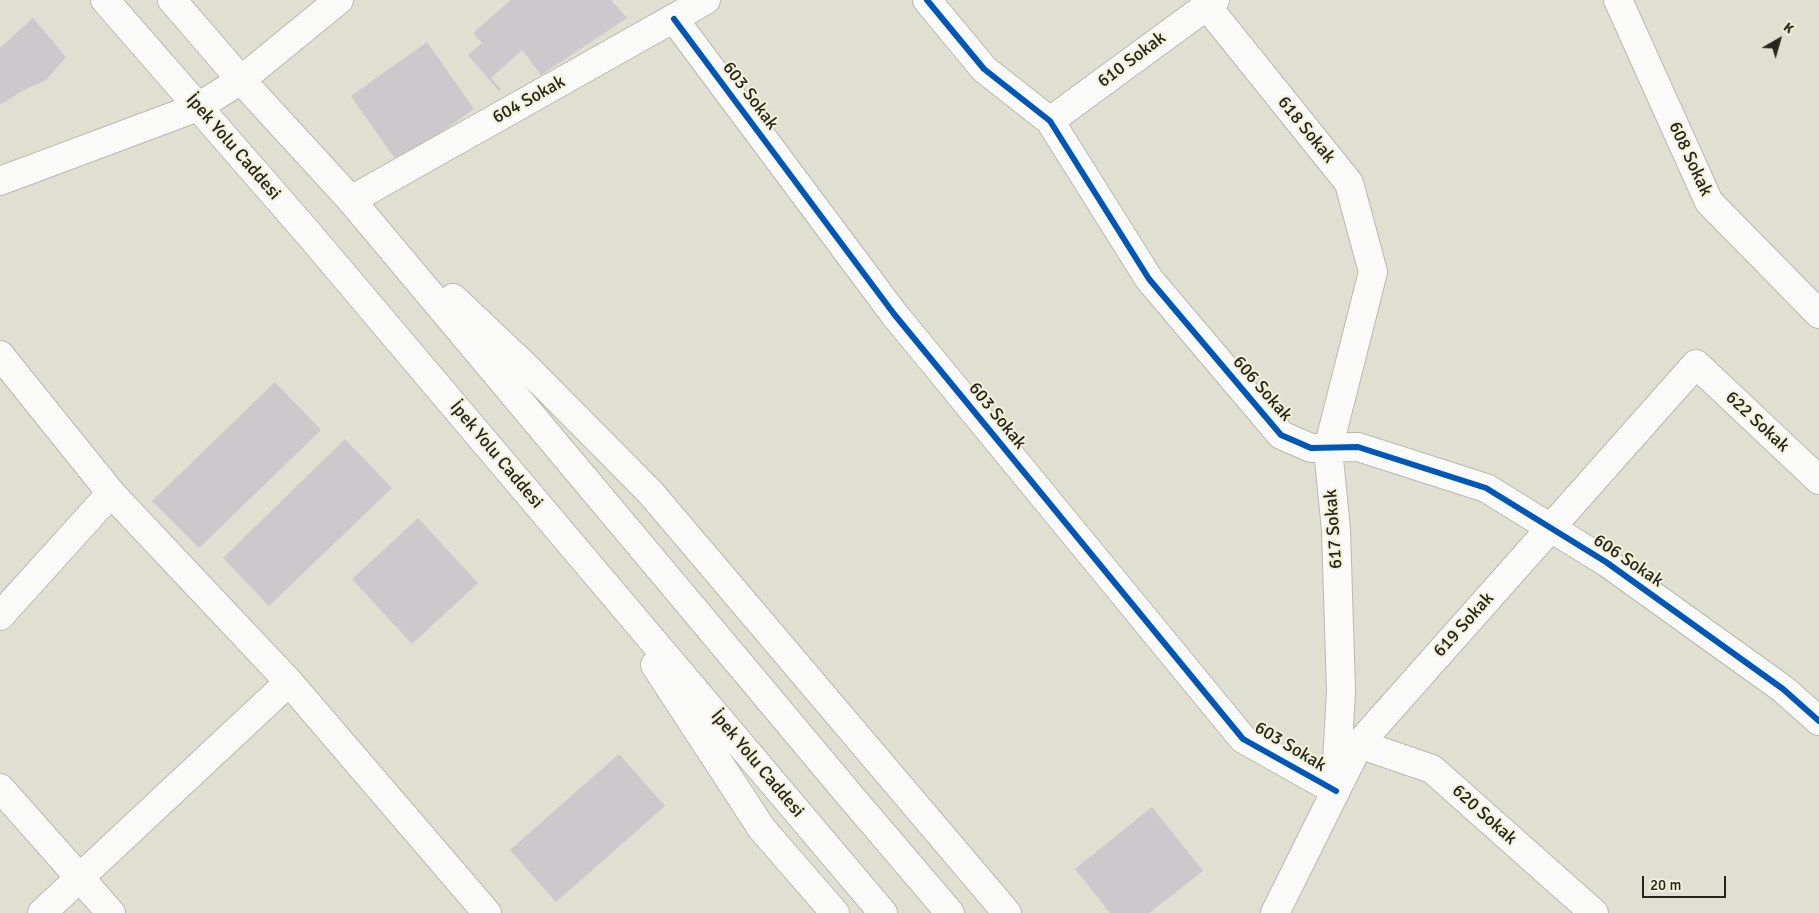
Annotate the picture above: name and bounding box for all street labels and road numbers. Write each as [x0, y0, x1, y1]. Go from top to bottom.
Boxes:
street label: 610 Sokak [1094, 27, 1170, 93]
street label: 603 Sokak [717, 58, 783, 134]
street label: 604 Sokak [489, 71, 569, 129]
street label: İpek Yolu Caddesi [181, 89, 285, 205]
street label: 618 Sokak [1273, 92, 1339, 168]
street label: 608 Sokak [1663, 118, 1717, 200]
street label: 606 Sokak [1228, 352, 1296, 426]
street label: 603 Sokak [964, 378, 1030, 454]
street label: 622 Sokak [1721, 387, 1793, 457]
street label: İpek Yolu Caddesi [445, 397, 547, 513]
street label: 617 Sokak [1320, 489, 1348, 569]
street label: 606 Sokak [1589, 530, 1667, 592]
street label: 619 Sokak [1429, 588, 1499, 662]
street label: İpek Yolu Caddesi [706, 706, 808, 822]
street label: 603 Sokak [1250, 717, 1330, 777]
street label: 620 Sokak [1447, 780, 1521, 850]

